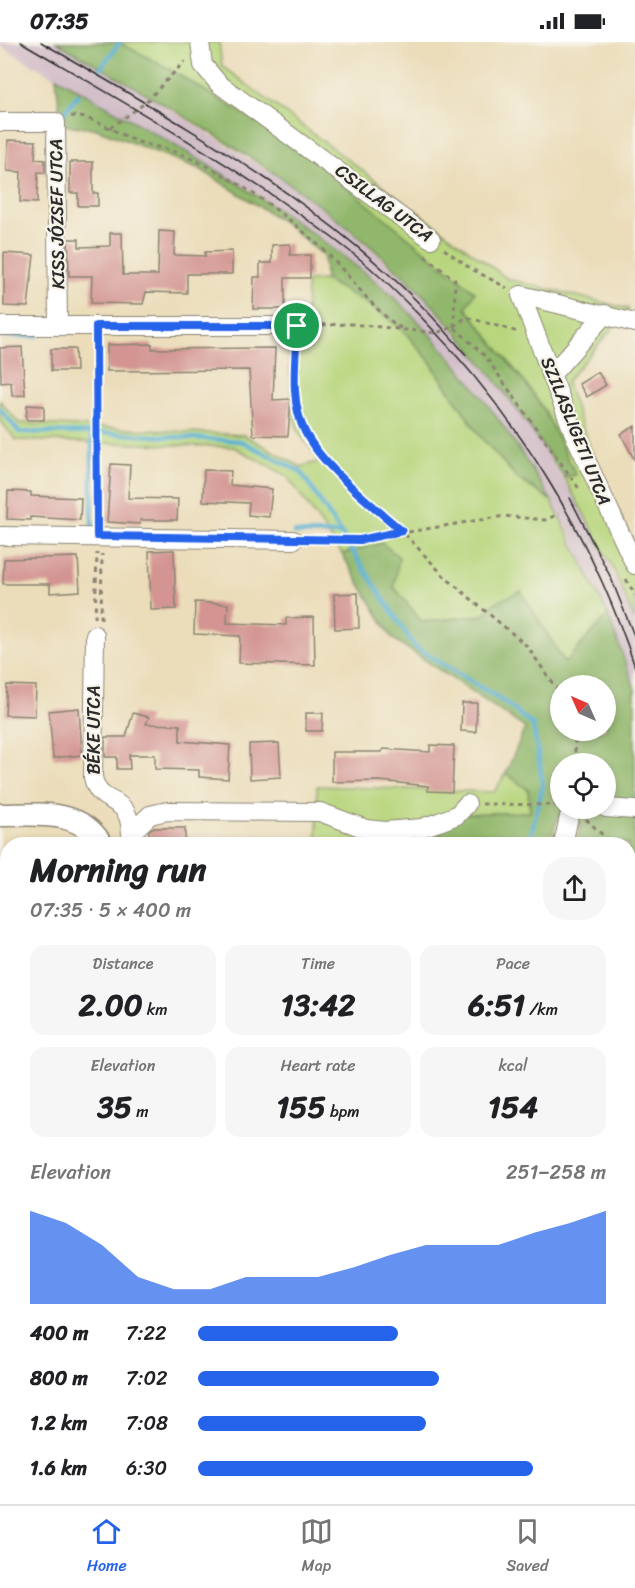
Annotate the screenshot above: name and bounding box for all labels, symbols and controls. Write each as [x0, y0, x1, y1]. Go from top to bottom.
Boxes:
text: 07:35 [30, 2, 89, 41]
street label: KISS JÓZSEF UTCA [40, 139, 74, 289]
street label: CSILLAG UTCA [328, 155, 440, 251]
pin [271, 300, 322, 351]
icon: arrive [280, 309, 313, 342]
street label: SZILASLIGETI UTCA [532, 352, 620, 510]
north arrow [550, 675, 616, 741]
map controls [550, 675, 616, 819]
street label: BÉKE UTCA [78, 686, 110, 774]
button: locate [550, 753, 616, 819]
text: Morning run [30, 841, 206, 899]
button: share [543, 857, 606, 920]
text: 07:35 · 5 × 400 m [30, 893, 191, 928]
text: Distance [93, 949, 153, 978]
text: Time [301, 949, 335, 978]
text: Pace [496, 949, 530, 978]
text: 2.00 [78, 978, 143, 1032]
text: 13:42 [281, 978, 355, 1032]
text: 6:51 [468, 978, 525, 1032]
text: km [143, 995, 168, 1024]
text: /km [525, 995, 558, 1024]
text: Elevation [91, 1051, 155, 1080]
text: Heart rate [280, 1051, 356, 1080]
text: kcal [498, 1051, 528, 1080]
text: 35 [97, 1080, 132, 1134]
text: 155 [276, 1080, 326, 1134]
text: 154 [488, 1080, 538, 1134]
text: m [132, 1097, 149, 1126]
text: bpm [326, 1097, 360, 1126]
text: Elevation [30, 1155, 111, 1190]
text: 251–258 m [506, 1155, 606, 1190]
text: 400 m [30, 1316, 88, 1351]
text: 7:22 [126, 1316, 167, 1351]
text: 800 m [30, 1361, 88, 1396]
text: 7:02 [126, 1361, 168, 1396]
text: 1.2 km [30, 1406, 87, 1441]
text: 7:08 [126, 1406, 168, 1441]
text: 1.6 km [30, 1451, 87, 1486]
text: 6:30 [126, 1451, 167, 1486]
tab: Home [87, 1515, 127, 1580]
tab: Map [300, 1515, 333, 1580]
tab: Saved [506, 1515, 548, 1580]

